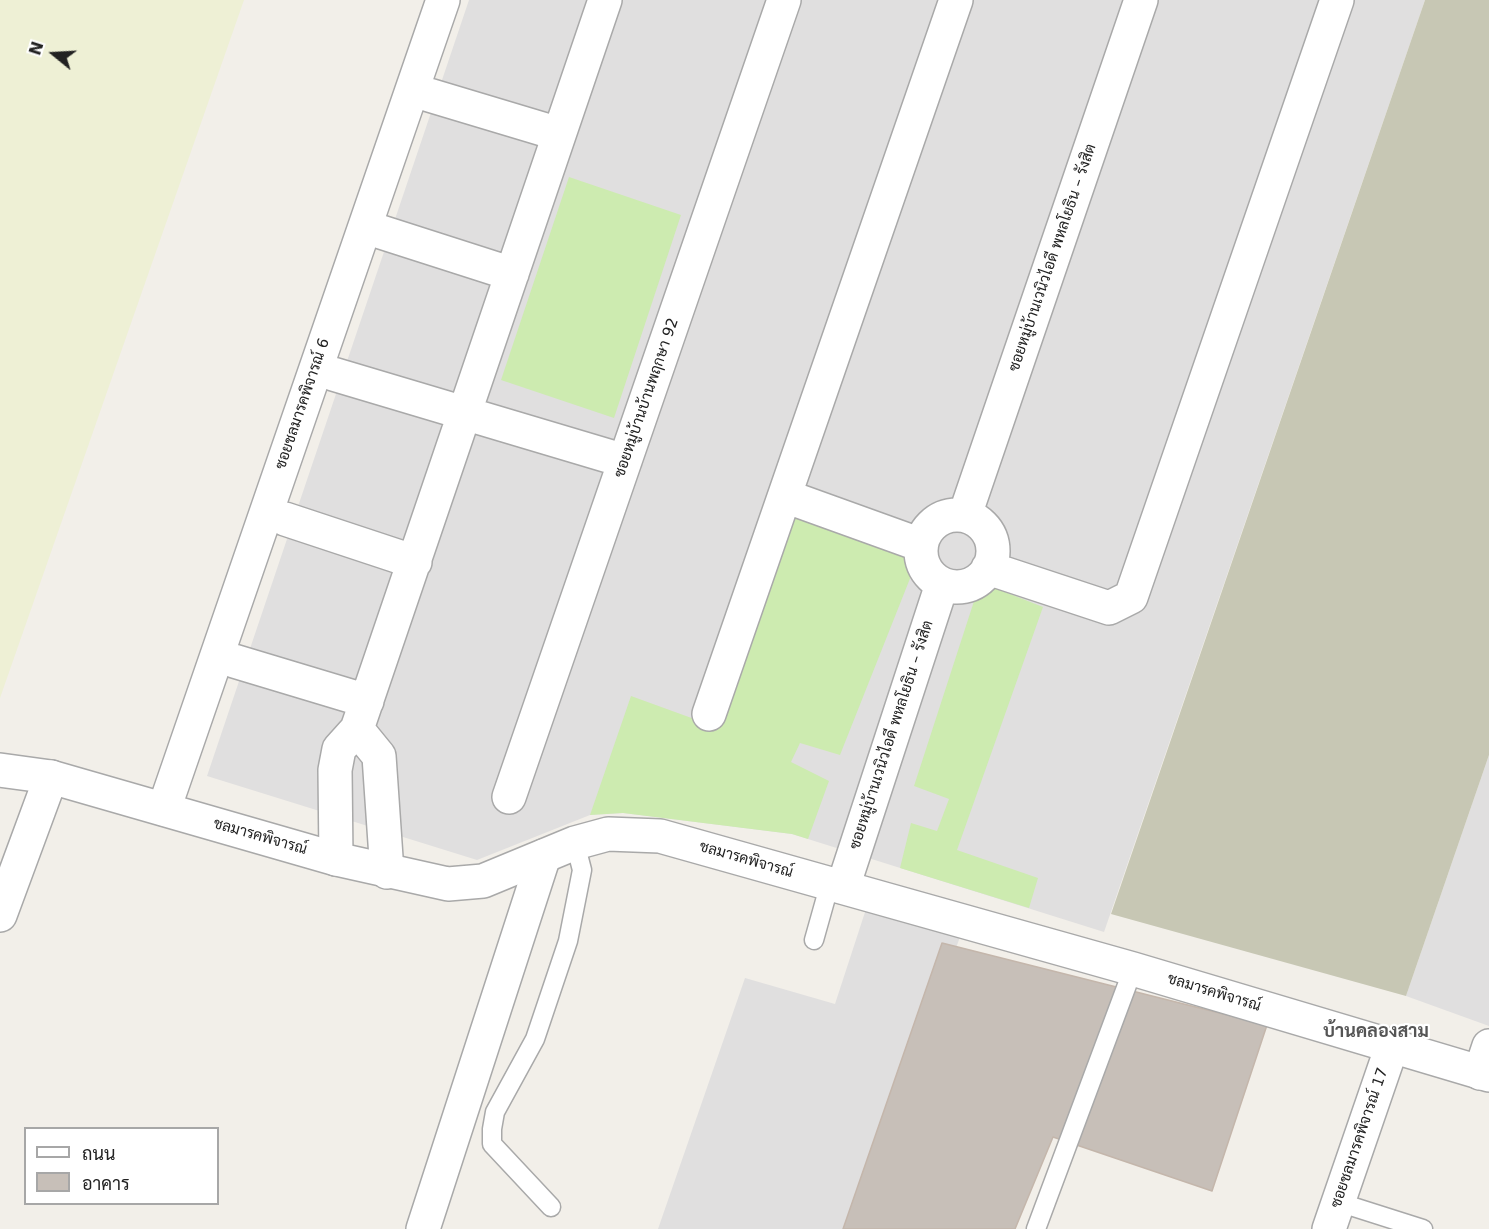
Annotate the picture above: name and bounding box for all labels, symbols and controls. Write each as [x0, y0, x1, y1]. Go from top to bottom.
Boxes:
north arrow [24, 24, 84, 84]
text: N [25, 39, 48, 58]
street label: ซอยหมู่บ้านเวนิวไอดี พหลโยธิน – รังสิต [1005, 142, 1101, 374]
street label: ซอยหมู่บ้านบ้านพฤกษา 92 [611, 316, 683, 480]
street label: ซอยชลมารคพิจารณ์ 6 [272, 336, 334, 472]
street label: ซอยหมู่บ้านเวนิวไอดี พหลโยธิน – รังสิต [846, 618, 938, 852]
street label: ชลมารคพิจารณ์ [211, 815, 309, 859]
street label: ชลมารคพิจารณ์ [697, 838, 795, 882]
street label: ชลมารคพิจารณ์ [1165, 970, 1263, 1016]
district label: บ้านคลองสาม [1323, 1021, 1429, 1043]
street label: ซอยชลมารคพิจารณ์ 17 [1328, 1065, 1392, 1211]
legend [24, 1127, 219, 1205]
text: ถนน [82, 1143, 115, 1164]
text: อาคาร [82, 1173, 130, 1194]

